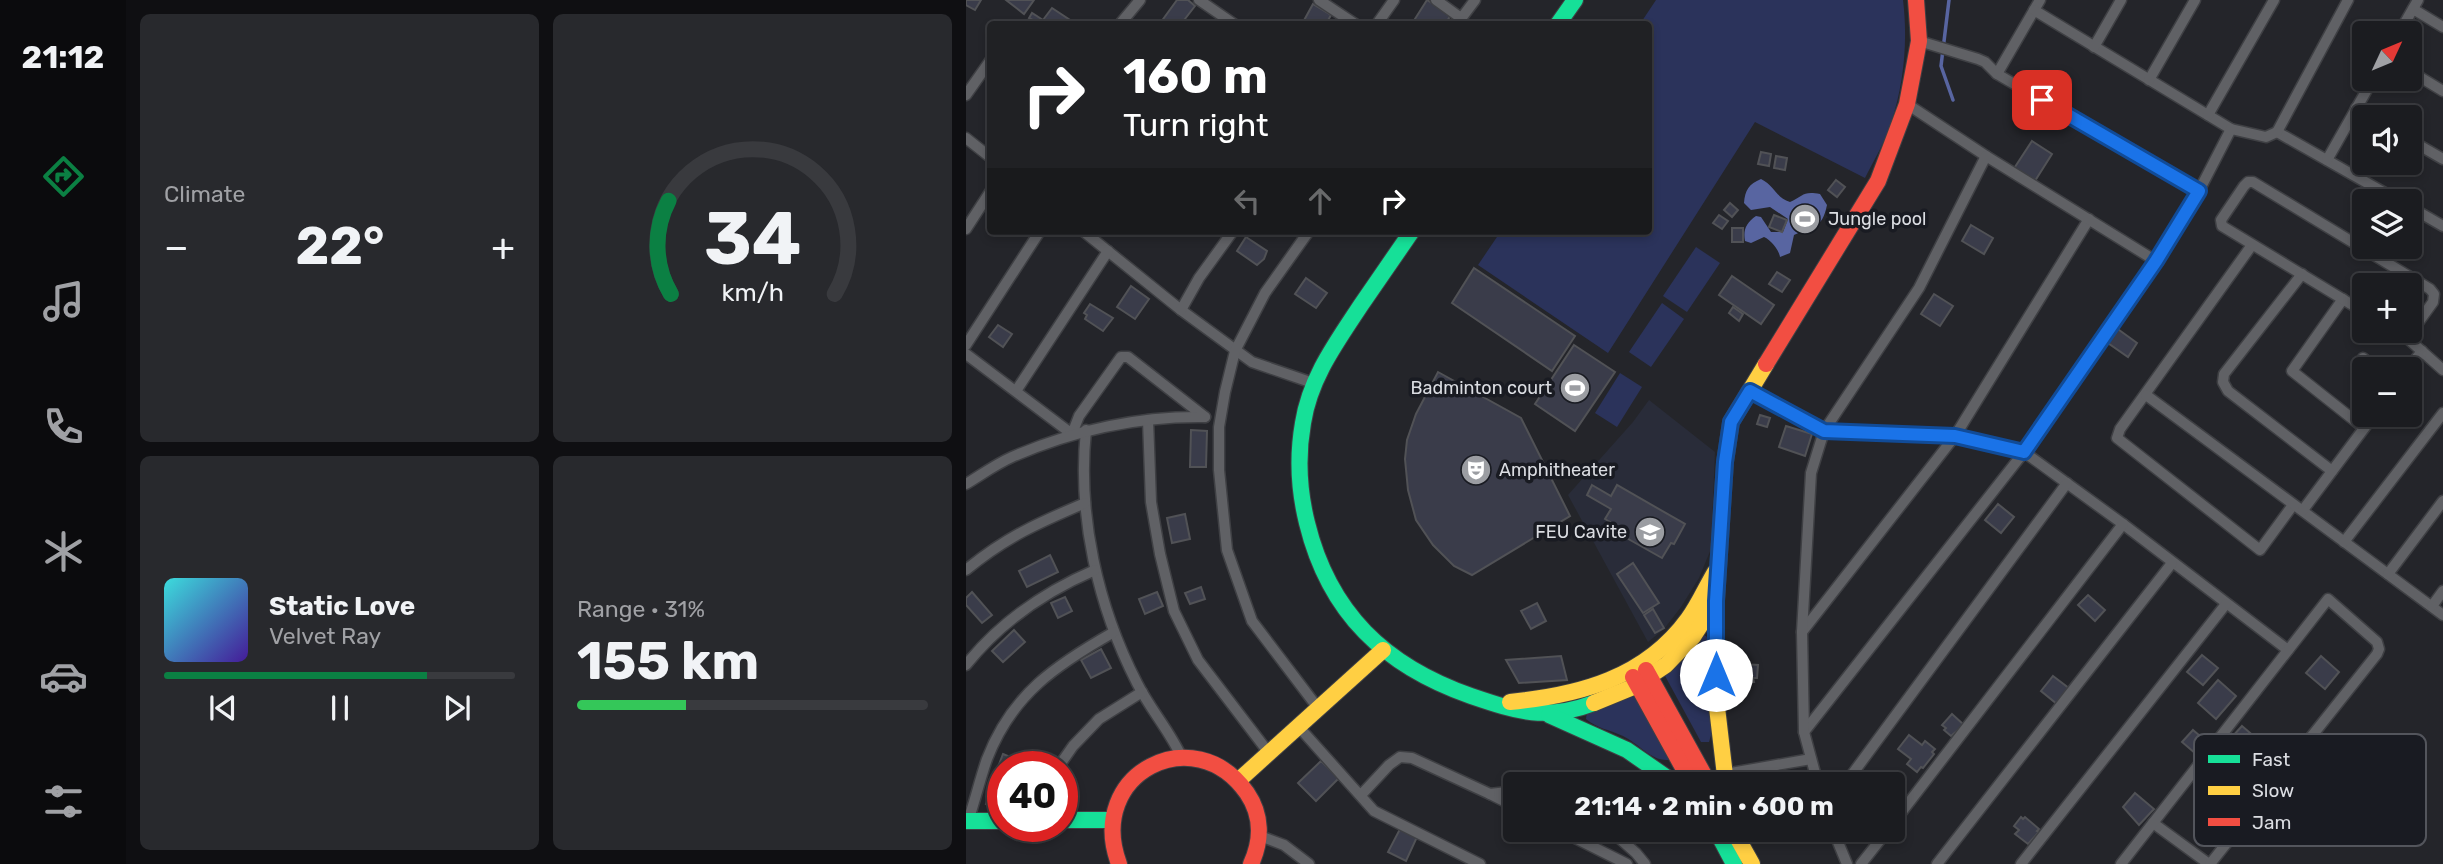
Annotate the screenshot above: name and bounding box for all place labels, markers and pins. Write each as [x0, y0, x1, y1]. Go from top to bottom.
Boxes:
pin [2012, 70, 2072, 130]
sports icon: Jungle pool [1788, 202, 1822, 236]
place label: Jungle pool [1828, 208, 1926, 230]
sports icon: Badminton court [1558, 371, 1592, 405]
place label: Badminton court [1411, 377, 1552, 399]
theatre icon: Amphitheater [1459, 453, 1493, 487]
place label: Amphitheater [1499, 459, 1615, 481]
school or university icon: FEU Cavite [1633, 515, 1667, 549]
place label: FEU Cavite [1535, 521, 1627, 543]

